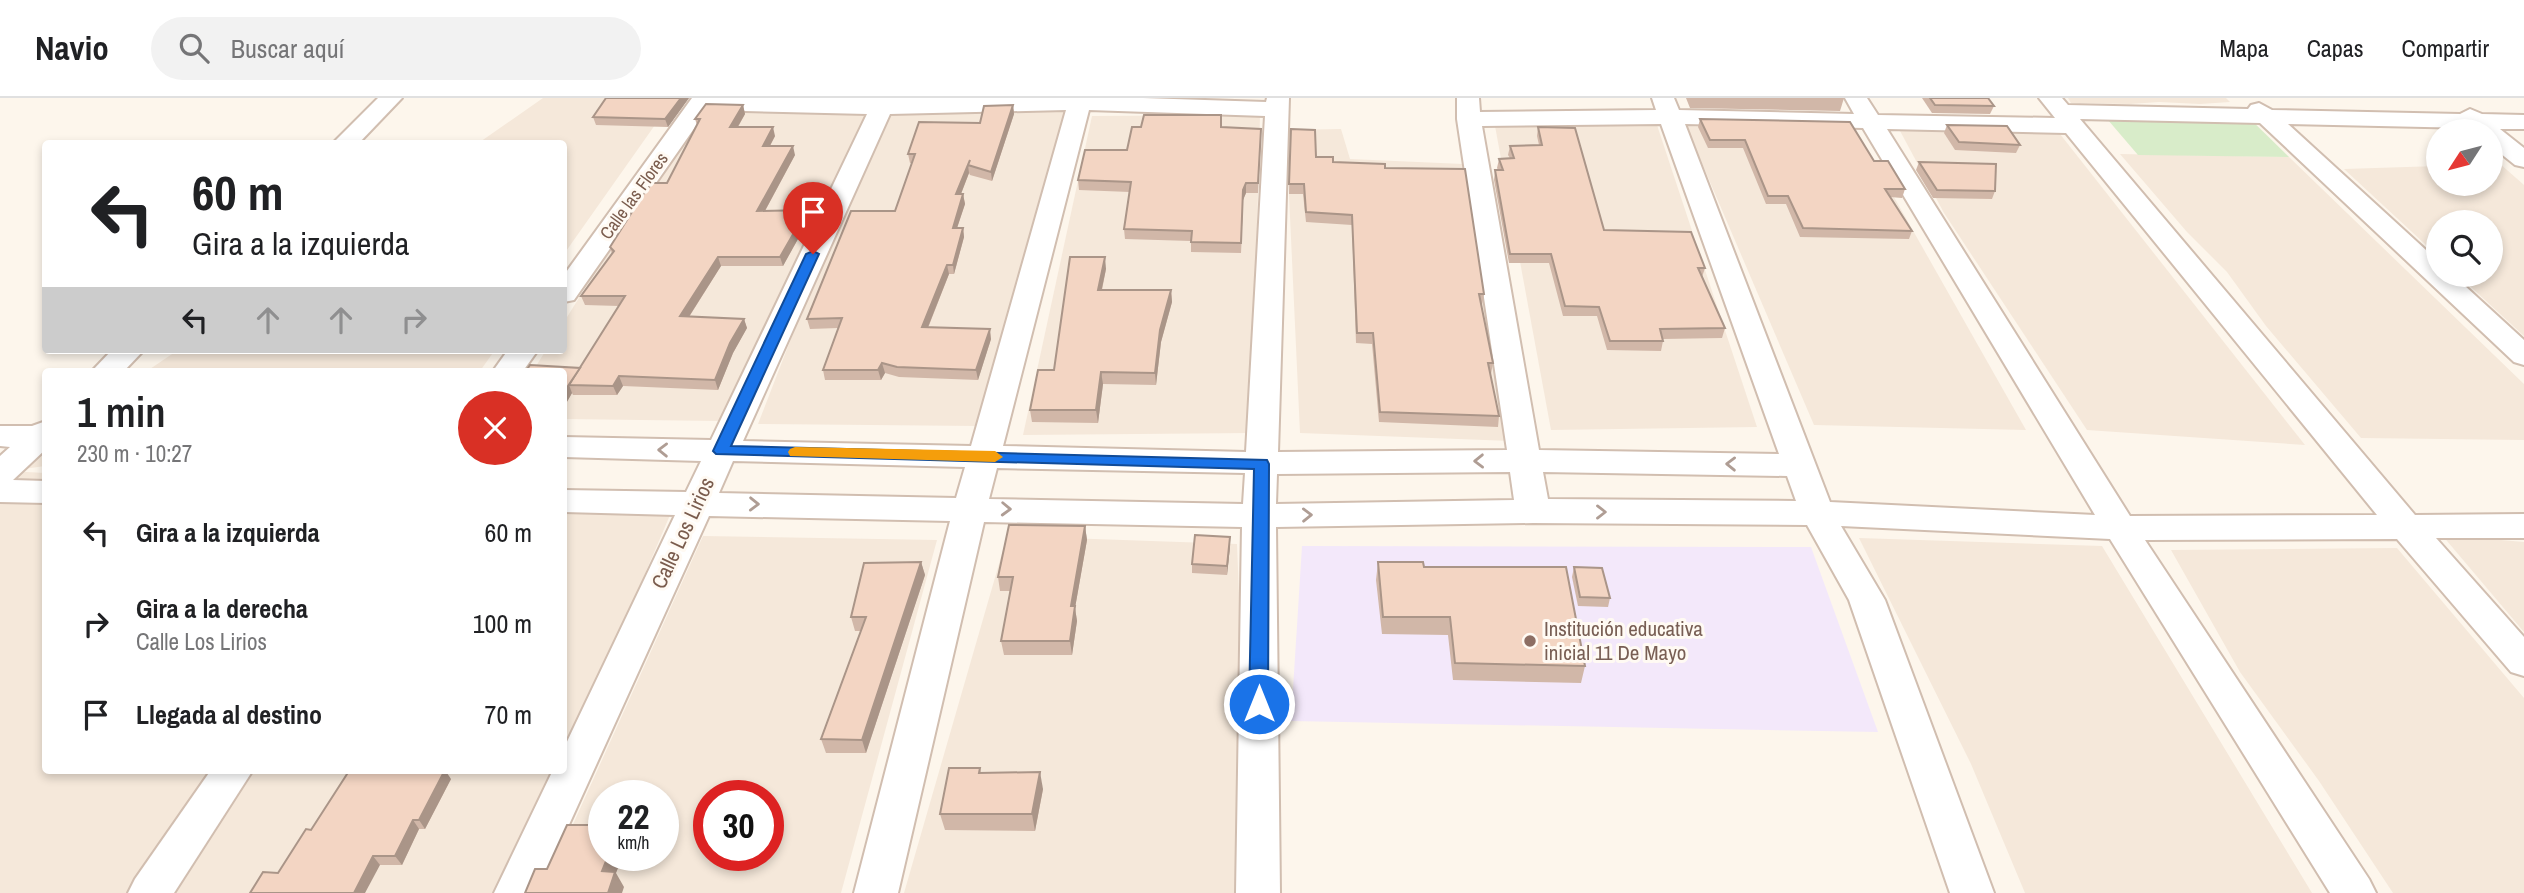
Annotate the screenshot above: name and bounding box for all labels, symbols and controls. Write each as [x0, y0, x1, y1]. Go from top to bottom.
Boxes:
search box [151, 17, 641, 80]
text: Navio [35, 26, 109, 70]
icon: search [175, 29, 213, 67]
text: Buscar aquí [231, 31, 344, 66]
text: Mapa [2219, 32, 2269, 64]
text: Capas [2307, 32, 2364, 64]
text: Compartir [2402, 32, 2489, 64]
north arrow [2426, 119, 2502, 196]
map controls [2426, 119, 2503, 287]
street label: Calle las Flores [594, 147, 674, 244]
text: 60 m [192, 159, 284, 225]
icon: left [77, 168, 168, 259]
pin [783, 182, 843, 254]
icon: arrive [794, 193, 832, 231]
button: search [2426, 210, 2503, 287]
text: Gira a la izquierda [192, 222, 409, 265]
icon: left [176, 301, 214, 339]
icon: ahead [249, 301, 287, 339]
icon: ahead [322, 301, 360, 339]
icon: right [395, 301, 433, 339]
text: 1 min [77, 384, 166, 440]
button: close [458, 391, 532, 465]
text: 230 m · 10:27 [77, 438, 192, 469]
one-way arrow [658, 442, 669, 457]
one-way arrow [1473, 453, 1483, 469]
one-way arrow [1725, 456, 1736, 471]
street label: Calle Los Lirios [644, 472, 721, 593]
one-way arrow [749, 496, 760, 512]
one-way arrow [1001, 501, 1012, 516]
one-way arrow [1596, 504, 1607, 520]
one-way arrow [1302, 507, 1313, 523]
icon: left [77, 514, 115, 552]
text: Gira a la izquierda [136, 515, 320, 550]
text: 60 m [485, 515, 532, 550]
text: Gira a la derecha [136, 591, 308, 626]
icon: right [77, 605, 115, 643]
text: 100 m [473, 606, 532, 641]
place label: Institución educativa inicial 11 De Mayo [1544, 614, 1703, 667]
text: Calle Los Lirios [136, 626, 267, 657]
marker: Institución educativa inicial 11 De Mayo [1522, 633, 1538, 649]
position arrow [1222, 667, 1296, 741]
icon: arrive [77, 696, 115, 734]
text: Llegada al destino [136, 697, 322, 732]
text: 70 m [485, 697, 532, 732]
speed limit sign: 30 [693, 780, 784, 871]
text: 22 [618, 793, 649, 840]
text: km/h [618, 830, 650, 855]

